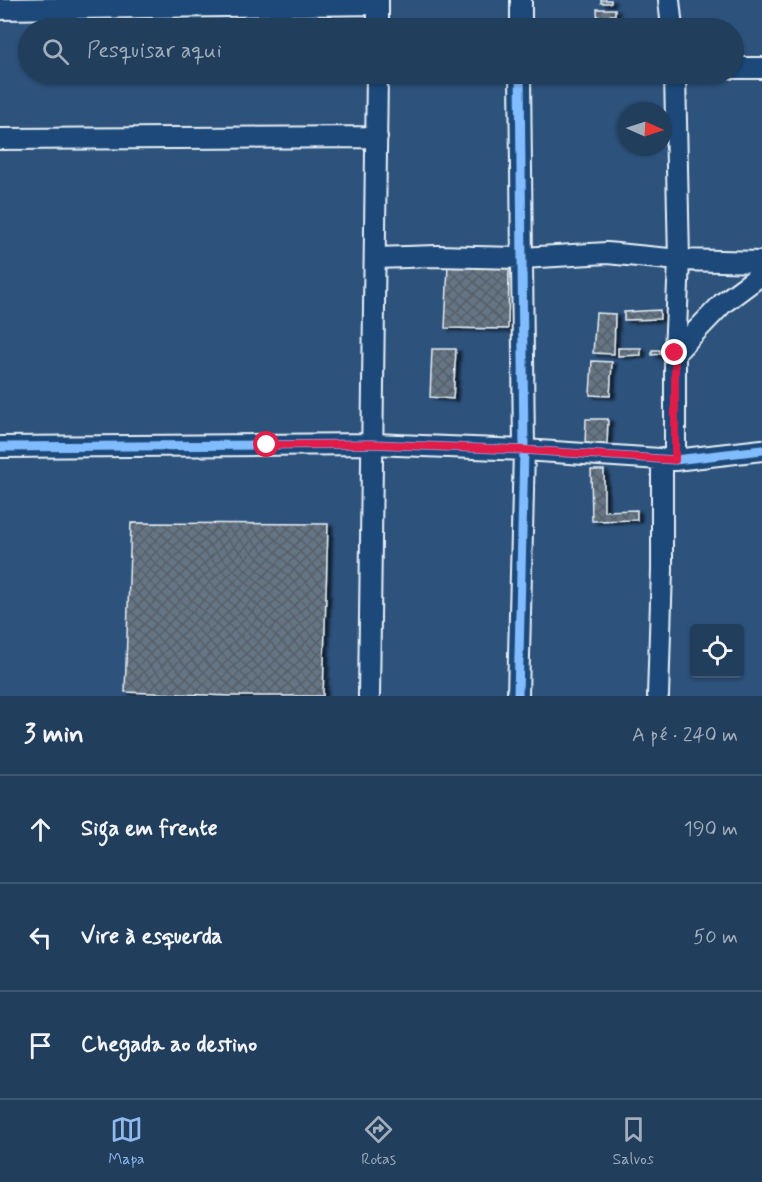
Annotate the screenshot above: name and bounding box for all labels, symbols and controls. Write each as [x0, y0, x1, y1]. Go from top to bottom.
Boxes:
search box [18, 18, 744, 84]
icon: search [39, 35, 72, 68]
text: Pesquisar aqui [87, 37, 222, 65]
north arrow [618, 102, 672, 156]
route end [661, 339, 687, 365]
route start [253, 431, 279, 457]
map controls [690, 624, 744, 678]
button: locate [690, 624, 744, 678]
text: 3 min [24, 718, 84, 752]
text: A pé · 240 m [632, 722, 738, 749]
icon: ahead [24, 813, 57, 846]
text: Siga em frente [81, 815, 218, 843]
text: 190 m [684, 816, 738, 843]
icon: left [24, 921, 57, 954]
text: Vire à esquerda [81, 923, 222, 951]
text: 50 m [693, 924, 738, 951]
icon: arrive [24, 1029, 57, 1062]
text: Chegada ao destino [81, 1031, 257, 1059]
tab: Mapa [108, 1113, 145, 1170]
tab: Rotas [361, 1113, 396, 1170]
tab: Salvos [613, 1113, 654, 1170]

